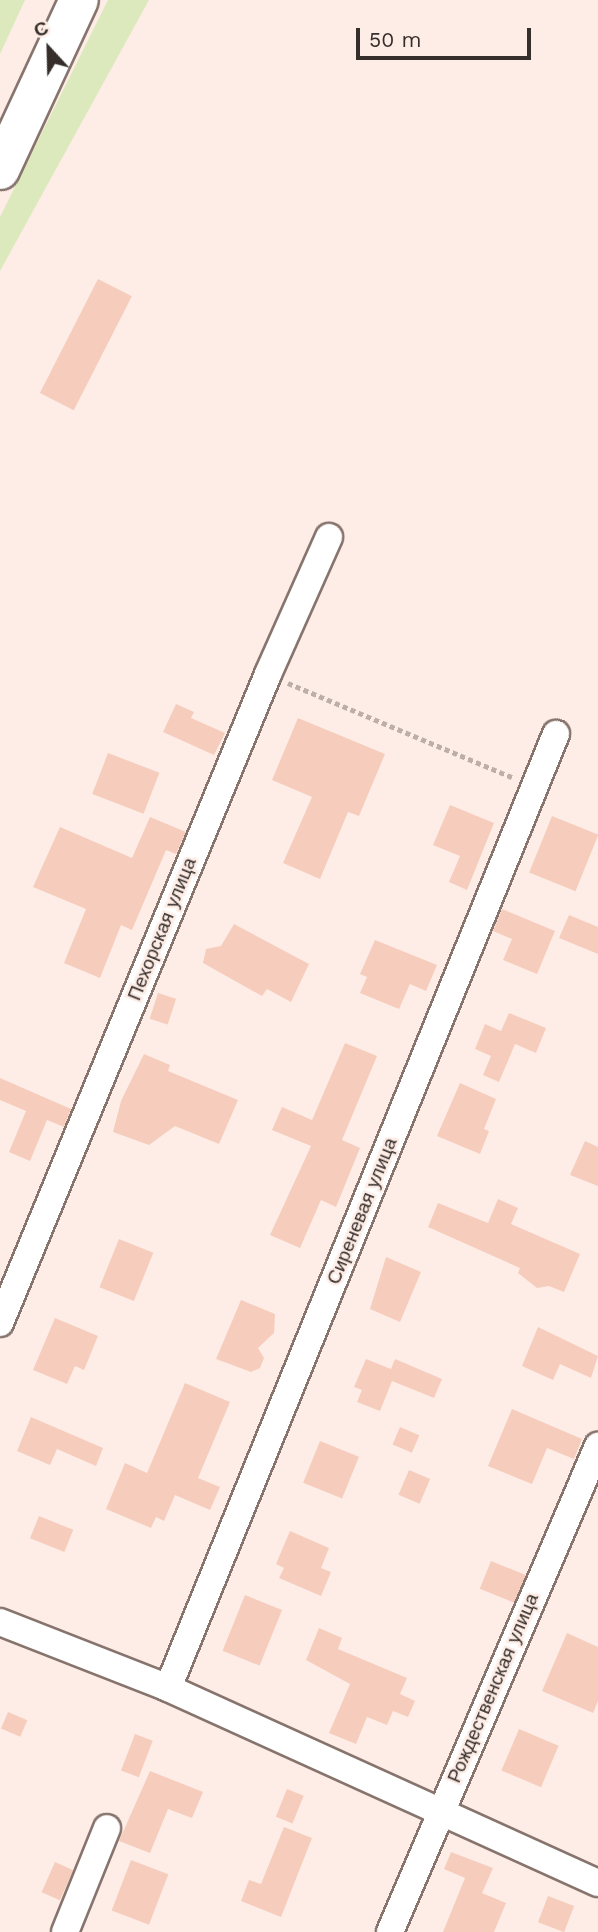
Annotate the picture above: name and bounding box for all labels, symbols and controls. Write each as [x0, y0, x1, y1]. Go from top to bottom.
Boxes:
north arrow [14, 14, 84, 84]
scale bar [360, 14, 535, 58]
text: С [30, 16, 52, 42]
text: 50 m [369, 27, 421, 52]
street label: Пехорская улица [123, 854, 201, 1004]
street label: Сиреневая улица [322, 1134, 402, 1288]
street label: Рождественская улица [443, 1590, 543, 1786]

